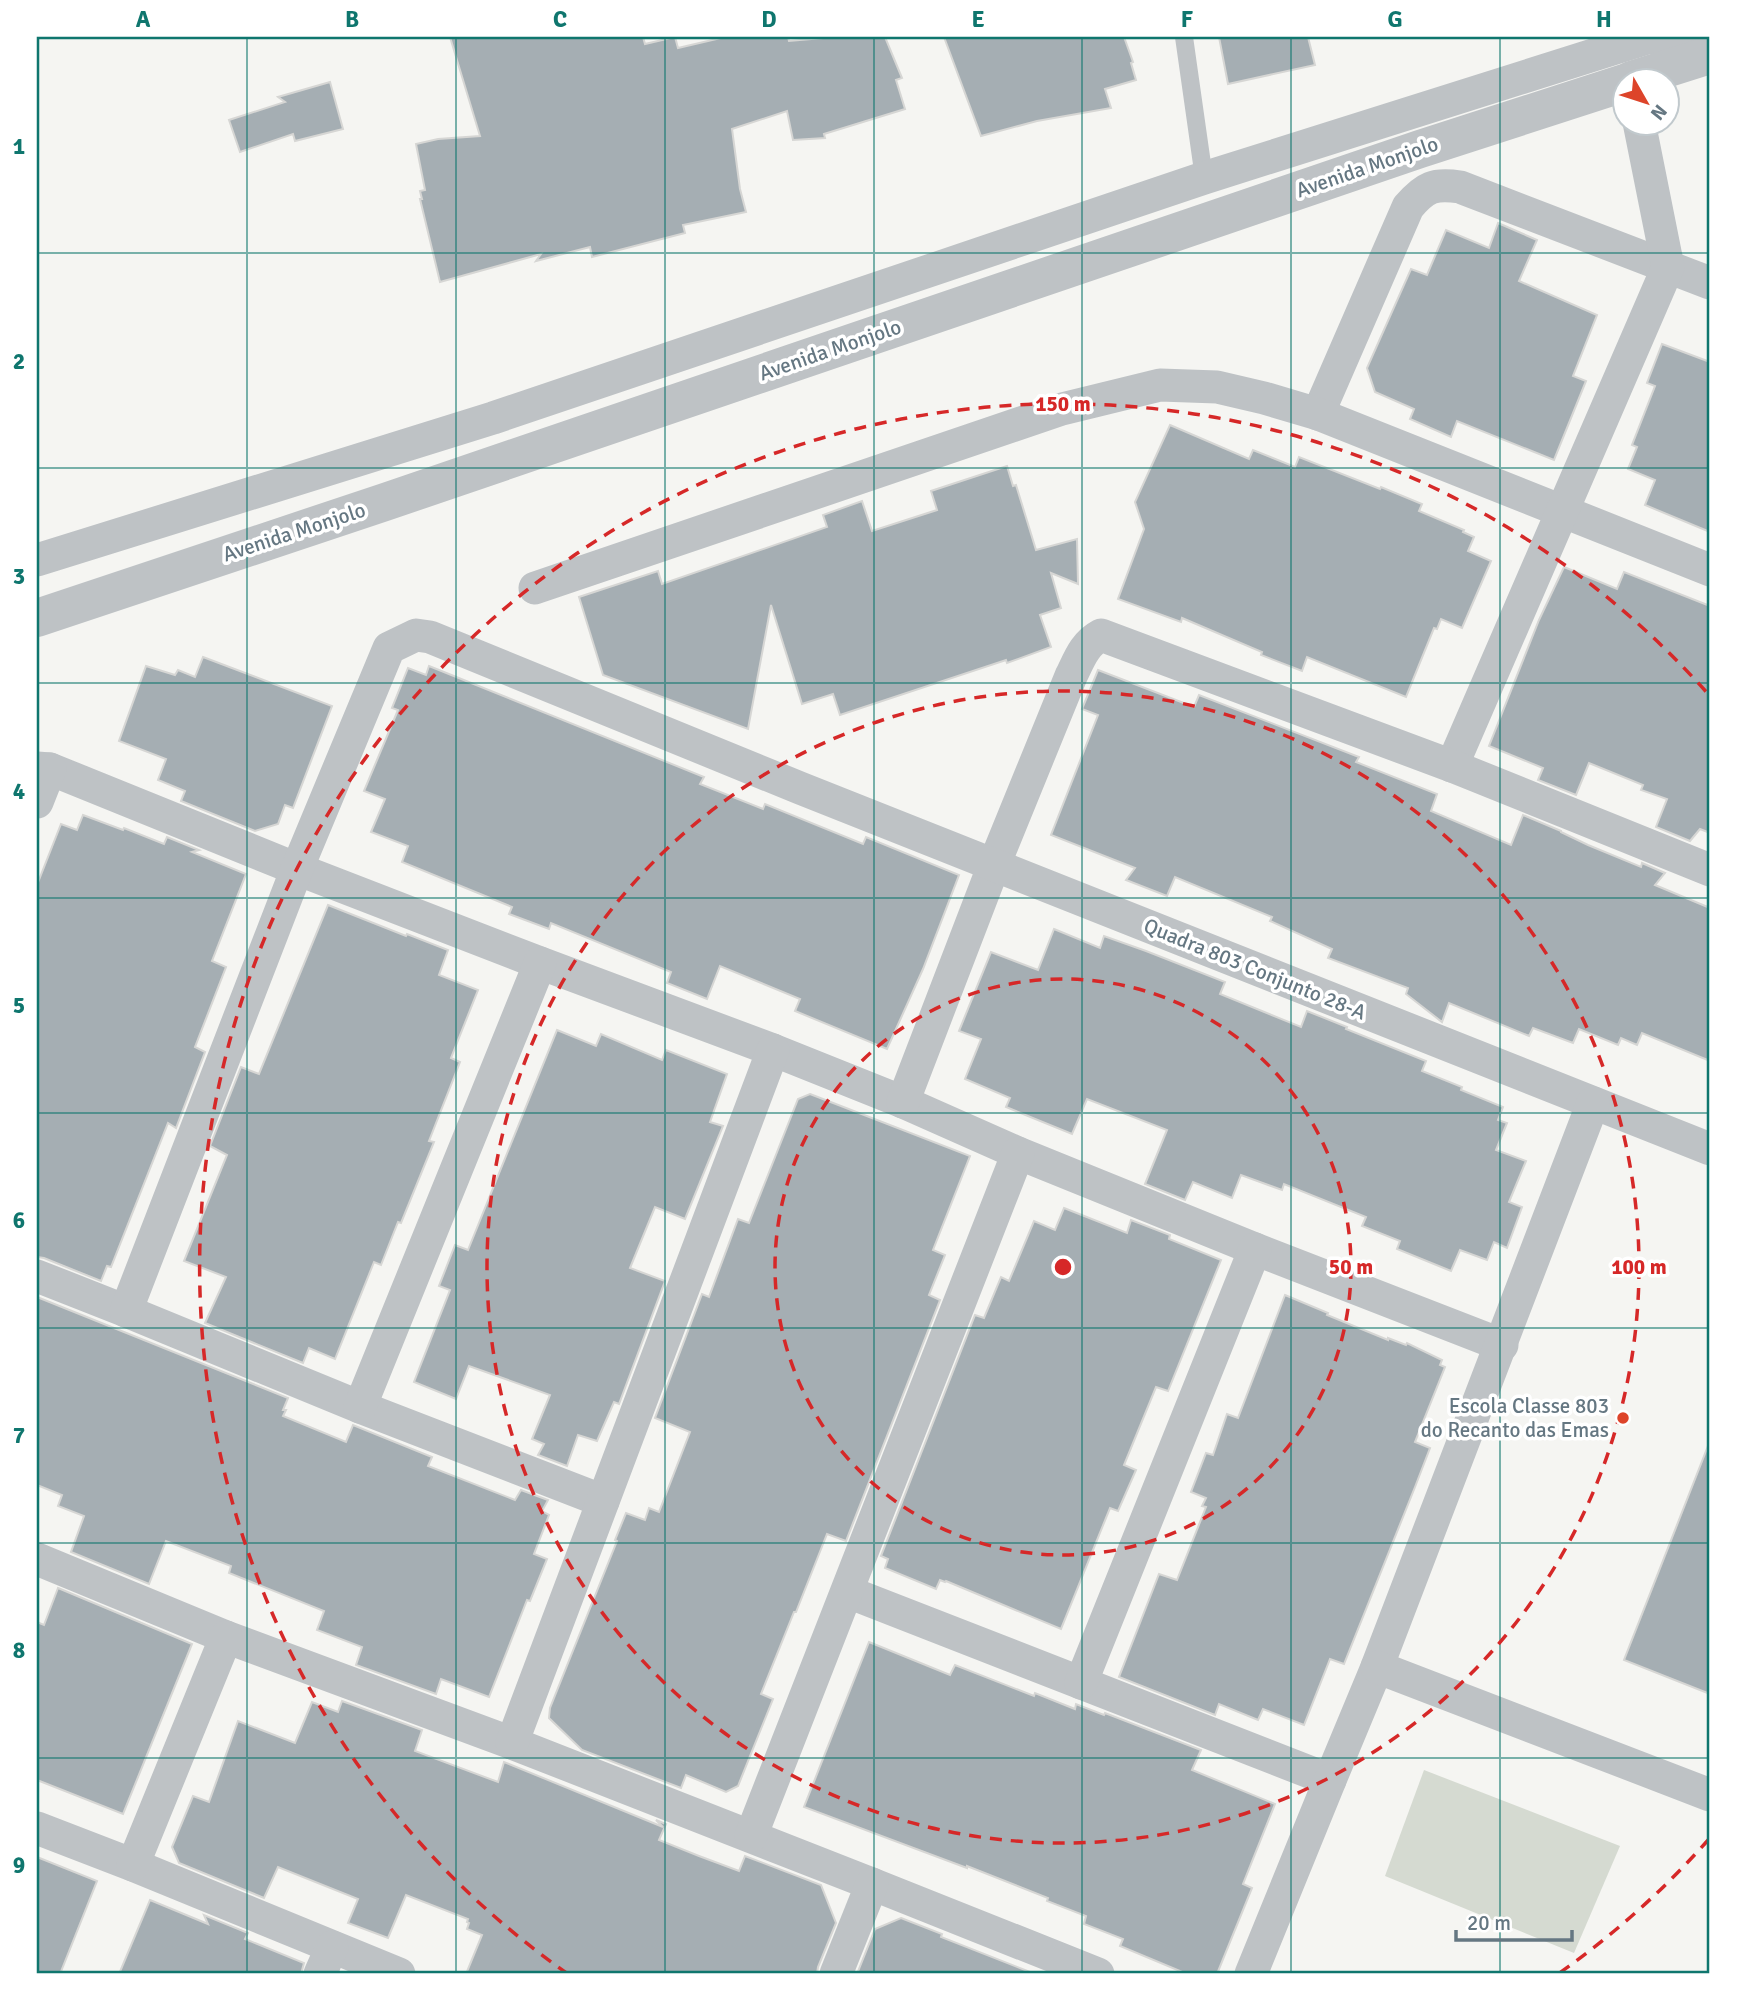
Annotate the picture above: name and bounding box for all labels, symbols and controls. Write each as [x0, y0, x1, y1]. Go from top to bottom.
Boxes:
text: A [136, 5, 151, 34]
text: B [345, 5, 359, 34]
text: C [553, 5, 567, 34]
text: D [761, 5, 777, 34]
text: E [971, 5, 985, 34]
text: F [1181, 5, 1193, 34]
text: G [1387, 5, 1403, 34]
text: H [1596, 5, 1612, 34]
north arrow [1610, 66, 1680, 136]
text: N [1645, 99, 1672, 125]
street label: Avenida Monjolo [1292, 130, 1442, 204]
text: 1 [13, 132, 25, 161]
street label: Avenida Monjolo [755, 313, 905, 387]
text: 2 [13, 347, 25, 376]
text: 150 m [1035, 391, 1091, 417]
street label: Avenida Monjolo [219, 497, 369, 567]
text: 3 [13, 562, 25, 591]
text: 4 [13, 777, 25, 806]
street label: Quadra 803 Conjunto 28-A [1140, 912, 1370, 1026]
text: 5 [13, 991, 25, 1020]
text: 6 [13, 1206, 25, 1235]
text: 50 m [1329, 1254, 1373, 1280]
text: 100 m [1611, 1254, 1667, 1280]
centre of rings [1051, 1255, 1075, 1279]
place label: Escola Classe 803 do Recanto das Emas [1421, 1393, 1609, 1443]
marker: Escola Classe 803 do Recanto das Emas [1615, 1410, 1631, 1426]
text: 7 [13, 1421, 25, 1450]
text: 8 [13, 1636, 25, 1665]
text: 9 [13, 1851, 25, 1880]
scale bar [1456, 1899, 1572, 1943]
text: 20 m [1467, 1910, 1511, 1936]

